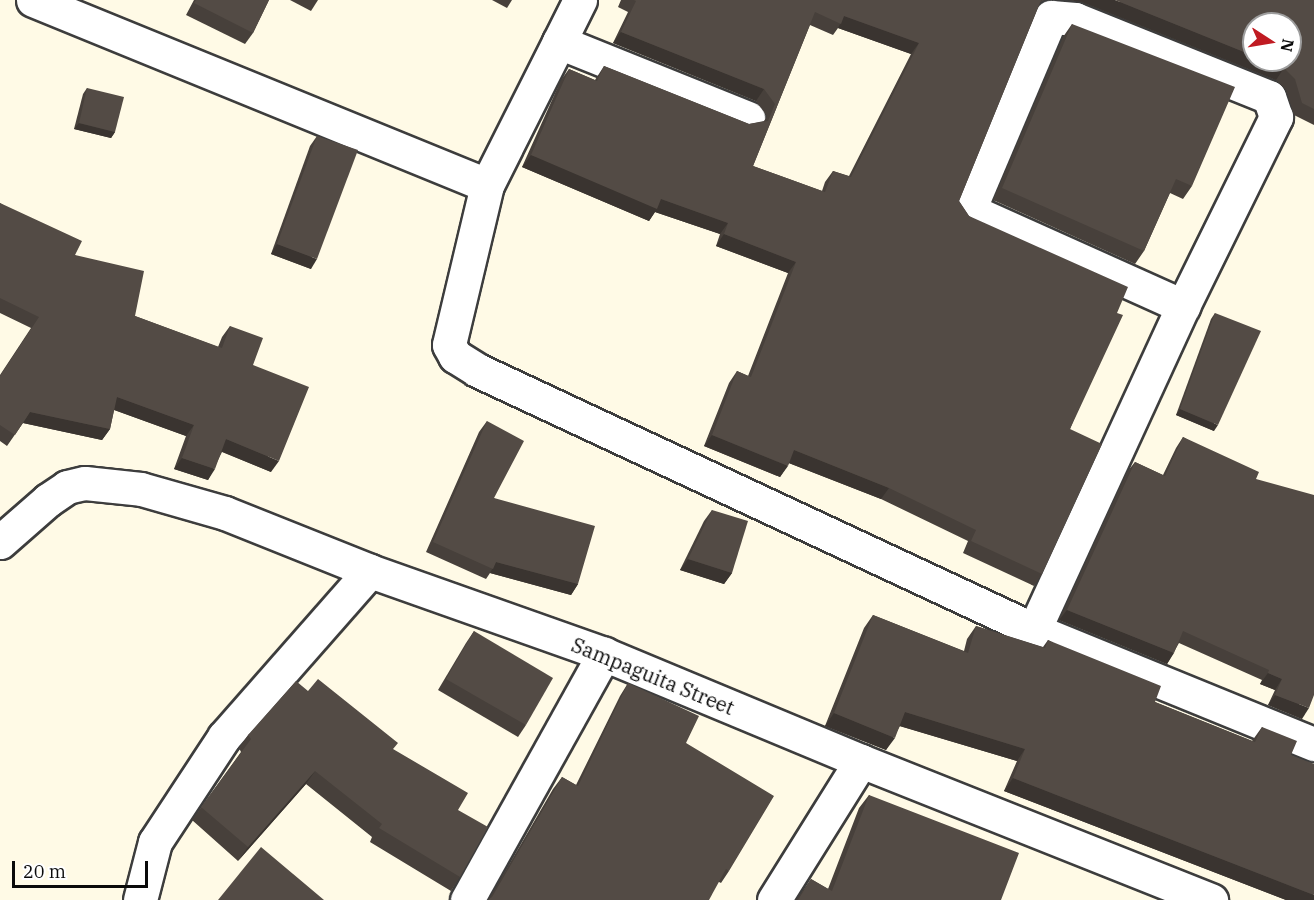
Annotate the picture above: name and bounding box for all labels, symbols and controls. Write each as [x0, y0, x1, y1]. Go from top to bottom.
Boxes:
north arrow [1242, 12, 1302, 72]
text: N [1277, 37, 1299, 54]
street label: Sampaguita Street [568, 632, 738, 720]
scale bar [15, 849, 152, 887]
text: 20 m [23, 860, 66, 883]

